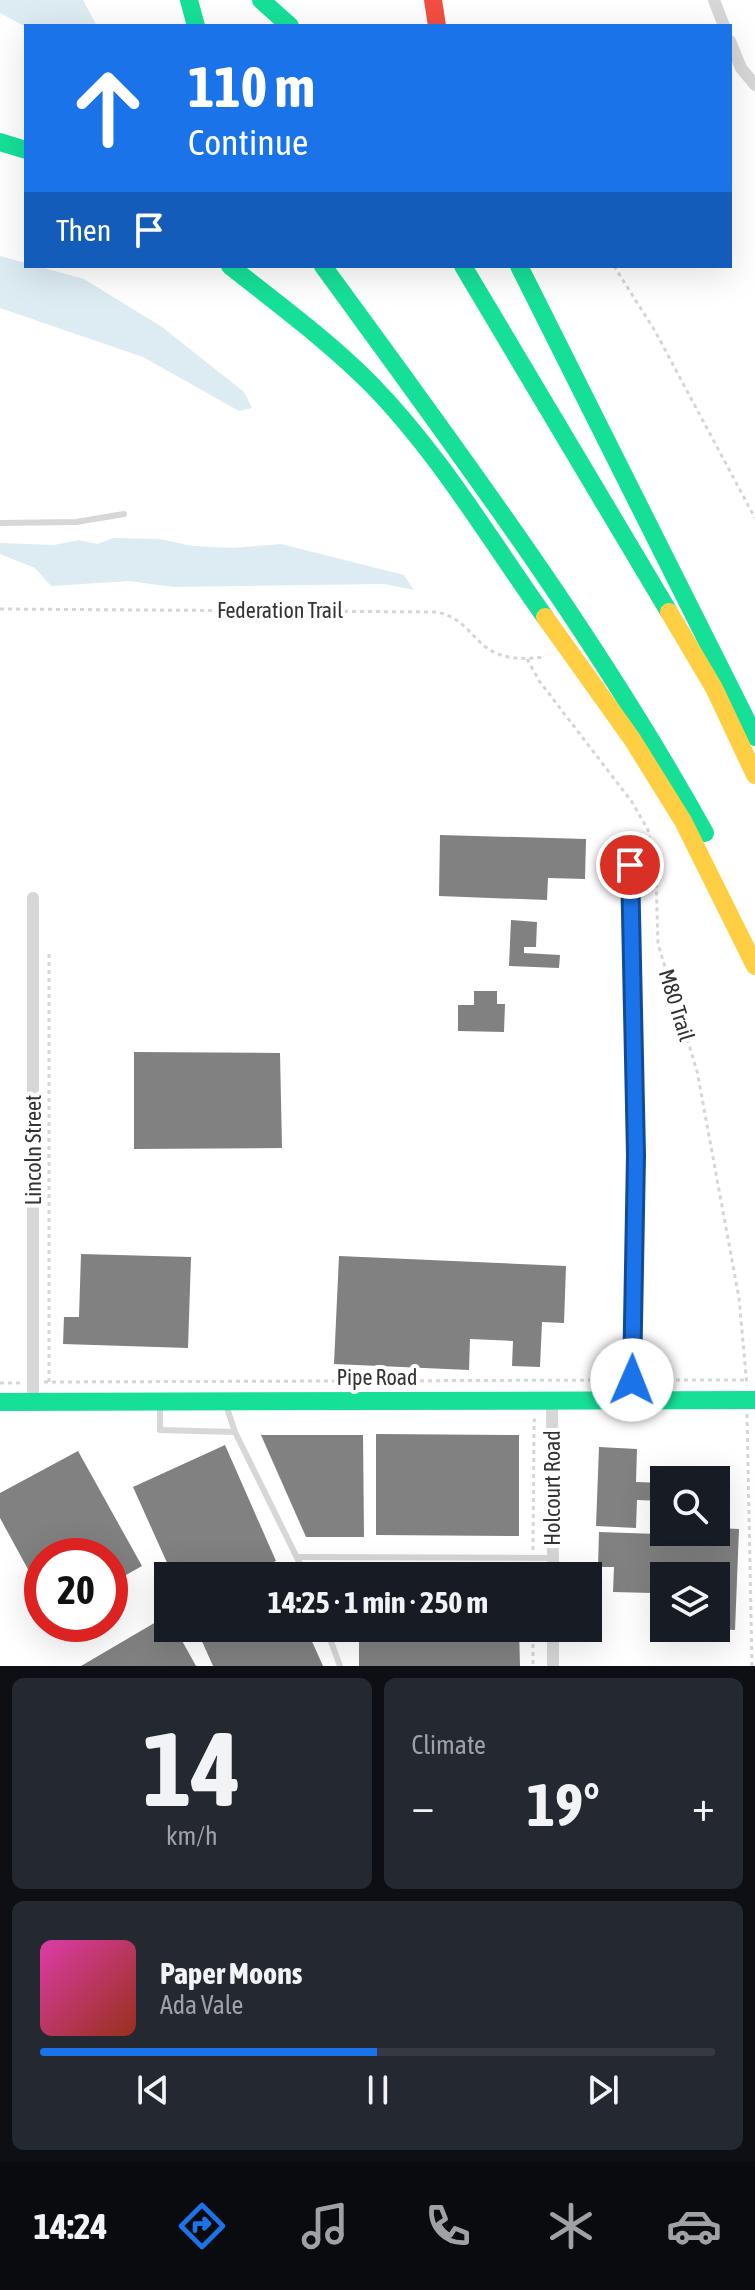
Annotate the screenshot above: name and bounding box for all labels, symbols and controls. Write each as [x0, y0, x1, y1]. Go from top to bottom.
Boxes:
text: 110 m [188, 55, 315, 119]
icon: ahead [56, 56, 160, 160]
text: Continue [188, 121, 308, 163]
icon: arrive [127, 208, 171, 252]
text: Then [56, 213, 111, 247]
street label: Federation Trail [217, 597, 343, 623]
pin [596, 831, 664, 899]
icon: arrive [608, 843, 652, 887]
street label: M80 Trail [654, 966, 700, 1044]
street label: Lincoln Street [20, 1095, 46, 1205]
position arrow [590, 1338, 674, 1422]
street label: Pipe Road [337, 1364, 417, 1390]
street label: Holcourt Road [539, 1430, 565, 1546]
map controls [650, 1466, 730, 1642]
button: search [650, 1466, 730, 1546]
speed limit sign: 20 [24, 1538, 128, 1642]
button: layers [650, 1562, 730, 1642]
text: 14:25 · 1 min · 250 m [268, 1585, 488, 1619]
text: 14 [143, 1709, 241, 1828]
text: Climate [412, 1730, 486, 1760]
text: 19° [527, 1770, 600, 1839]
text: − [412, 1780, 434, 1830]
text: + [692, 1780, 715, 1830]
text: km/h [166, 1821, 218, 1851]
text: Paper Moons [160, 1956, 302, 1990]
text: Ada Vale [160, 1990, 243, 2020]
icon: previous [131, 2068, 175, 2112]
icon: pause [356, 2068, 400, 2112]
icon: next [581, 2068, 625, 2112]
icon: directions [174, 2198, 230, 2254]
icon: music [297, 2198, 353, 2254]
icon: phone [420, 2198, 476, 2254]
icon: climate [543, 2198, 599, 2254]
icon: car [666, 2198, 722, 2254]
text: 14:24 [33, 2205, 108, 2247]

